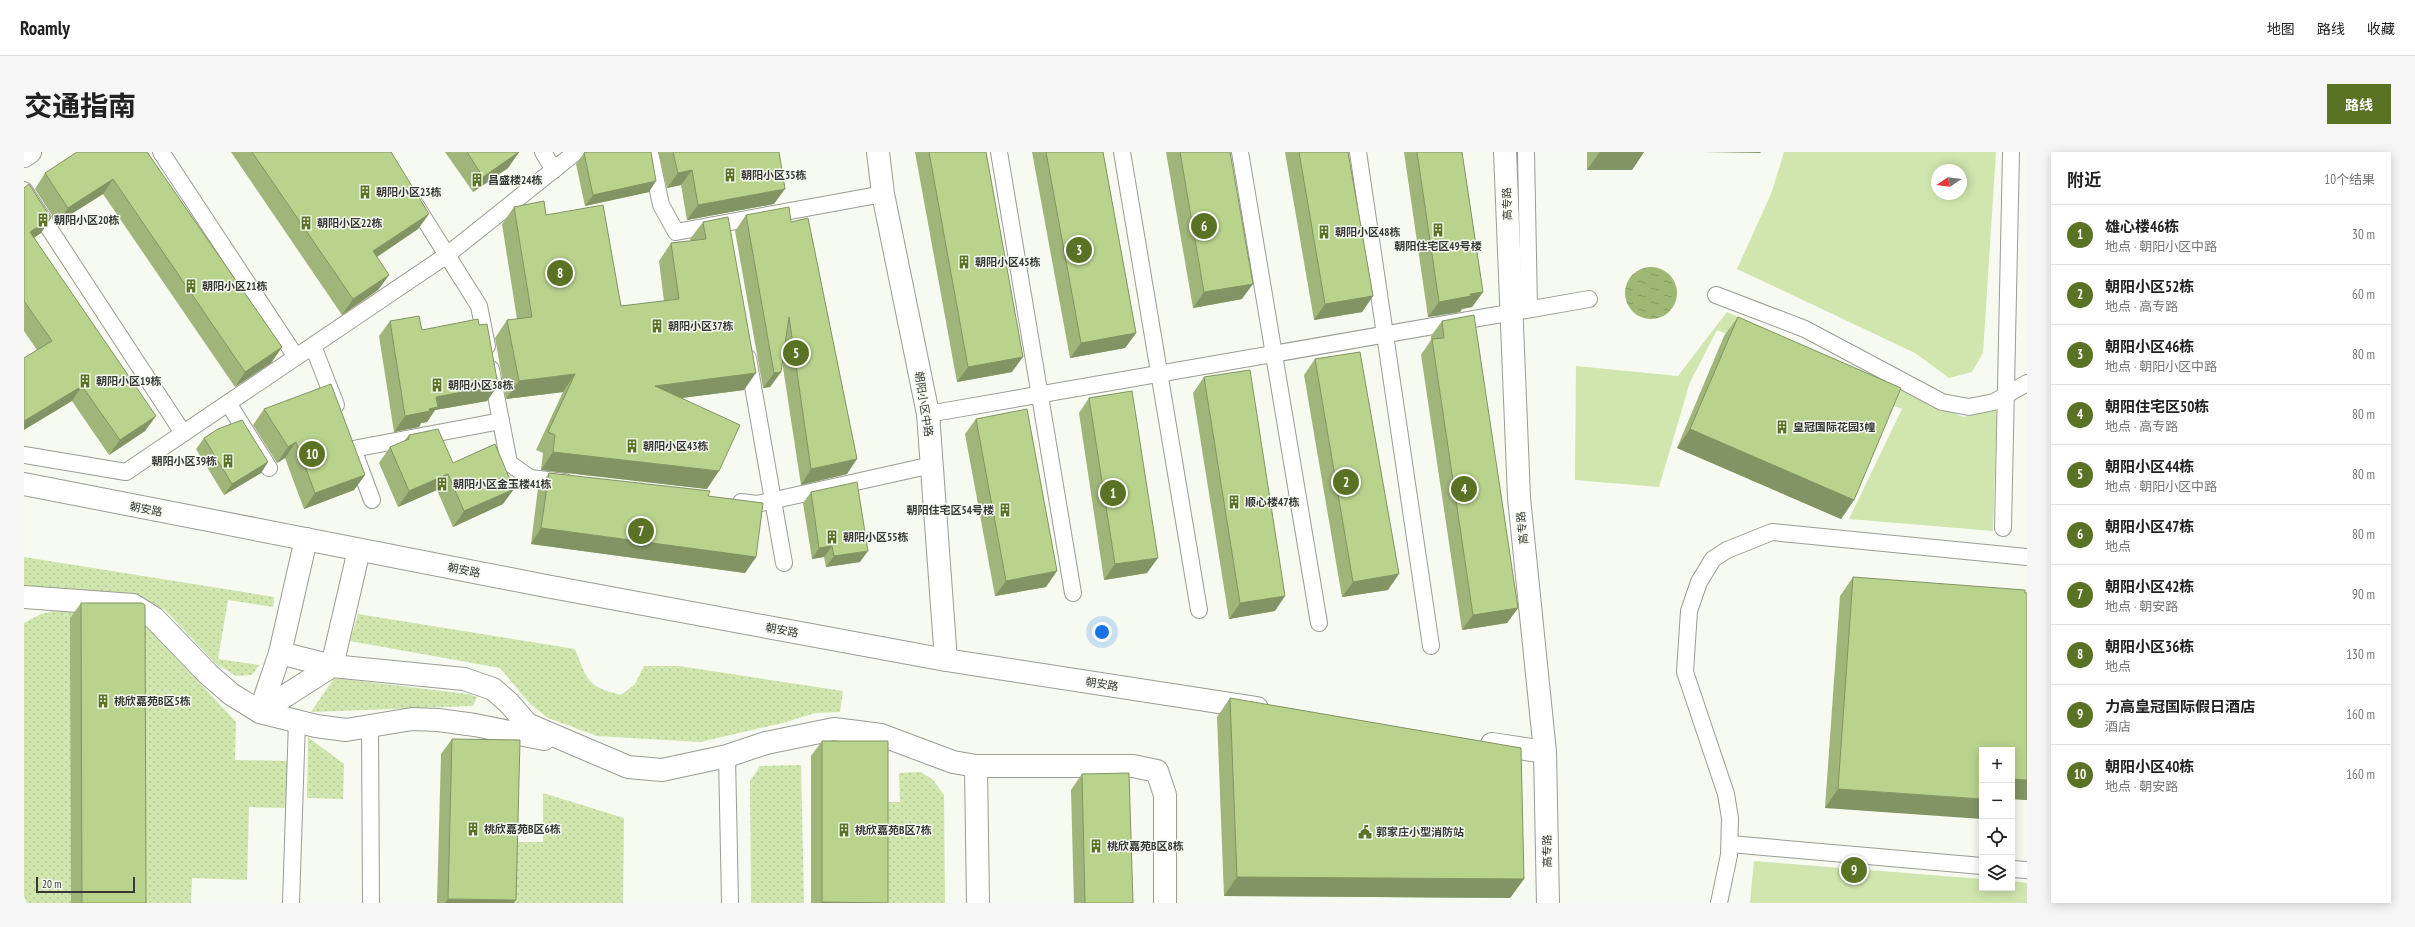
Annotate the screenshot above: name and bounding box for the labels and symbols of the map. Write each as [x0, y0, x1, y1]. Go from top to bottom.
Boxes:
north arrow [1931, 164, 1967, 200]
building icon: 朝阳小区35栋 [722, 167, 738, 183]
place label: 朝阳小区35栋 [741, 168, 807, 182]
building icon: 昌盛楼24栋 [469, 172, 485, 188]
place label: 昌盛楼24栋 [488, 173, 543, 187]
building icon: 朝阳小区23栋 [357, 184, 373, 200]
place label: 朝阳小区23栋 [376, 185, 442, 199]
street label: 高专路 [1499, 187, 1515, 221]
pin: 6 [1191, 211, 1217, 241]
building icon: 朝阳小区20栋 [35, 212, 51, 228]
place label: 朝阳小区20栋 [54, 213, 120, 227]
building icon: 朝阳小区22栋 [298, 215, 314, 231]
place label: 朝阳小区22栋 [317, 216, 383, 230]
building icon: 朝阳住宅区49号楼 [1430, 222, 1446, 238]
building icon: 朝阳小区48栋 [1316, 224, 1332, 240]
place label: 朝阳小区48栋 [1335, 225, 1401, 239]
pin: 3 [1066, 235, 1092, 265]
place label: 朝阳住宅区49号楼 [1394, 239, 1482, 253]
building icon: 朝阳小区45栋 [956, 254, 972, 270]
place label: 朝阳小区45栋 [975, 255, 1041, 269]
pin: 8 [547, 258, 573, 288]
building icon: 朝阳小区21栋 [183, 278, 199, 294]
place label: 朝阳小区21栋 [202, 279, 268, 293]
building icon: 朝阳小区37栋 [649, 318, 665, 334]
place label: 朝阳小区37栋 [668, 319, 734, 333]
pin: 5 [783, 338, 809, 368]
street label: 朝阳小区中路 [912, 370, 936, 438]
building icon: 朝阳小区19栋 [77, 373, 93, 389]
place label: 朝阳小区19栋 [96, 374, 162, 388]
building icon: 朝阳小区38栋 [429, 377, 445, 393]
place label: 朝阳小区38栋 [448, 378, 514, 392]
building icon: 皇冠国际花园3幢 [1774, 419, 1790, 435]
place label: 皇冠国际花园3幢 [1793, 420, 1875, 434]
building icon: 朝阳小区43栋 [624, 438, 640, 454]
pin: 10 [299, 439, 325, 469]
place label: 朝阳小区43栋 [643, 439, 709, 453]
building icon: 朝阳小区39栋 [220, 453, 236, 469]
place label: 朝阳小区39栋 [151, 454, 217, 468]
pin: 2 [1333, 467, 1359, 497]
pin: 4 [1451, 474, 1477, 504]
building icon: 朝阳小区金玉楼41栋 [434, 476, 450, 492]
place label: 朝阳小区金玉楼41栋 [453, 477, 552, 491]
pin: 1 [1100, 478, 1126, 508]
building icon: 顺心楼47栋 [1226, 494, 1242, 510]
place label: 顺心楼47栋 [1245, 495, 1300, 509]
street label: 朝安路 [128, 499, 164, 519]
building icon: 朝阳住宅区54号楼 [997, 502, 1013, 518]
place label: 朝阳住宅区54号楼 [906, 503, 994, 517]
street label: 高专路 [1513, 511, 1531, 545]
pin: 7 [628, 516, 654, 546]
building icon: 朝阳小区55栋 [824, 529, 840, 545]
place label: 朝阳小区55栋 [843, 530, 909, 544]
street label: 朝安路 [446, 560, 482, 580]
street label: 朝安路 [765, 620, 799, 640]
your location [1092, 622, 1112, 642]
street label: 朝安路 [1085, 675, 1119, 693]
building icon: 桃欣嘉苑B区5栋 [95, 693, 111, 709]
place label: 桃欣嘉苑B区5栋 [114, 694, 191, 708]
building icon: 桃欣嘉苑B区6栋 [465, 821, 481, 837]
place label: 桃欣嘉苑B区6栋 [484, 822, 561, 836]
building icon: 桃欣嘉苑B区7栋 [836, 822, 852, 838]
place label: 桃欣嘉苑B区7栋 [855, 823, 932, 837]
public building icon: 郭家庄小型消防站 [1357, 824, 1373, 840]
place label: 郭家庄小型消防站 [1376, 825, 1464, 839]
street label: 高专路 [1540, 834, 1554, 868]
building icon: 桃欣嘉苑B区8栋 [1088, 838, 1104, 854]
place label: 桃欣嘉苑B区8栋 [1107, 839, 1184, 853]
pin: 9 [1841, 855, 1867, 885]
scale bar [36, 875, 135, 894]

